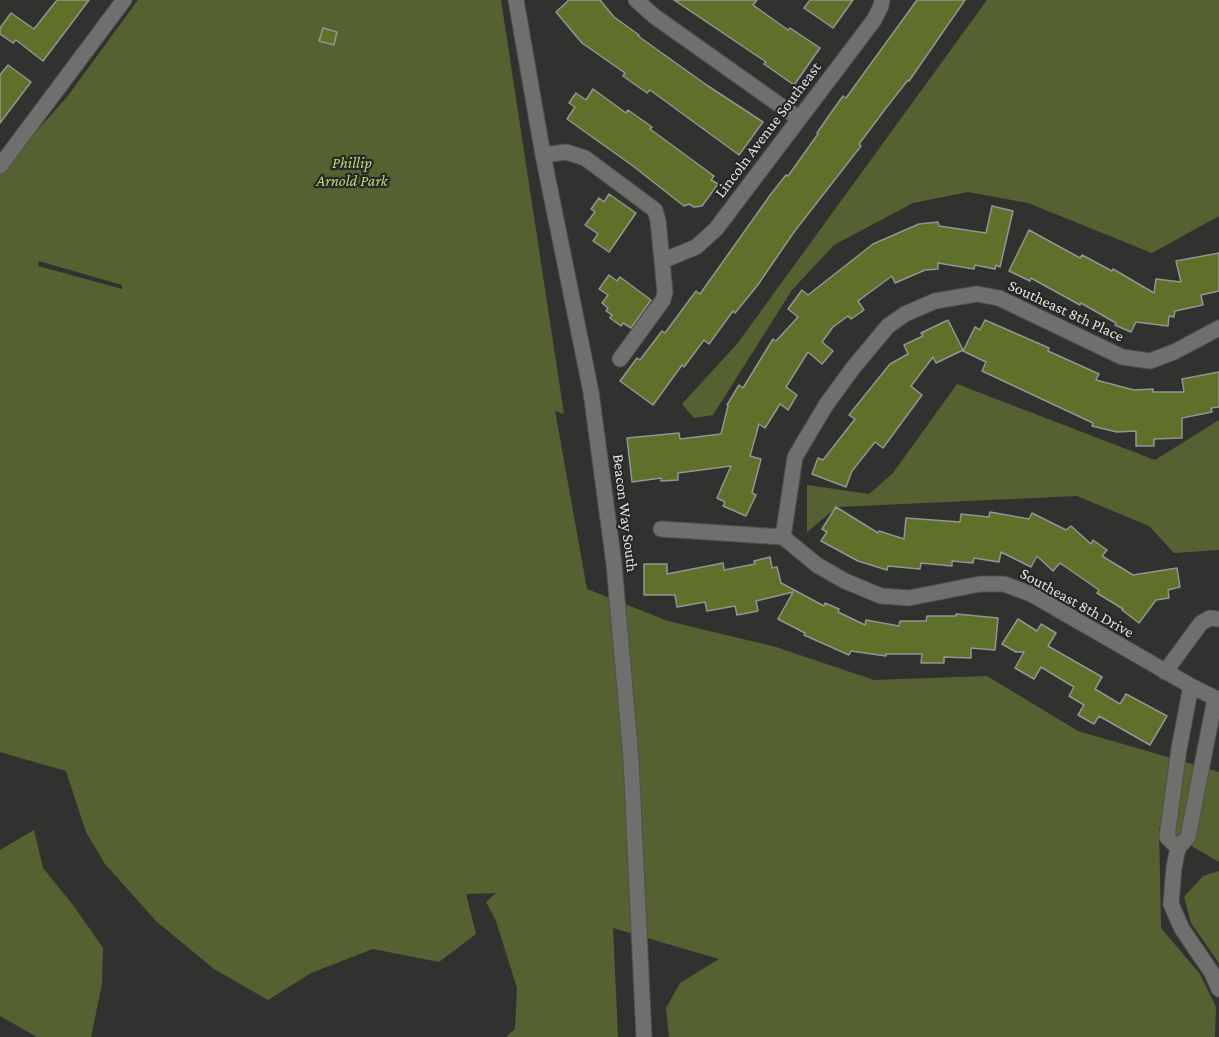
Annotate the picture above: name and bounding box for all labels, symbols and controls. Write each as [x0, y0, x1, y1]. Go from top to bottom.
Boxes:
street label: Lincoln Avenue Southeast [711, 58, 825, 202]
park label: Phillip Arnold Park [316, 153, 388, 191]
street label: Southeast 8th Place [1005, 276, 1127, 346]
street label: Beacon Way South [608, 453, 642, 573]
street label: Southeast 8th Drive [1017, 564, 1137, 642]

